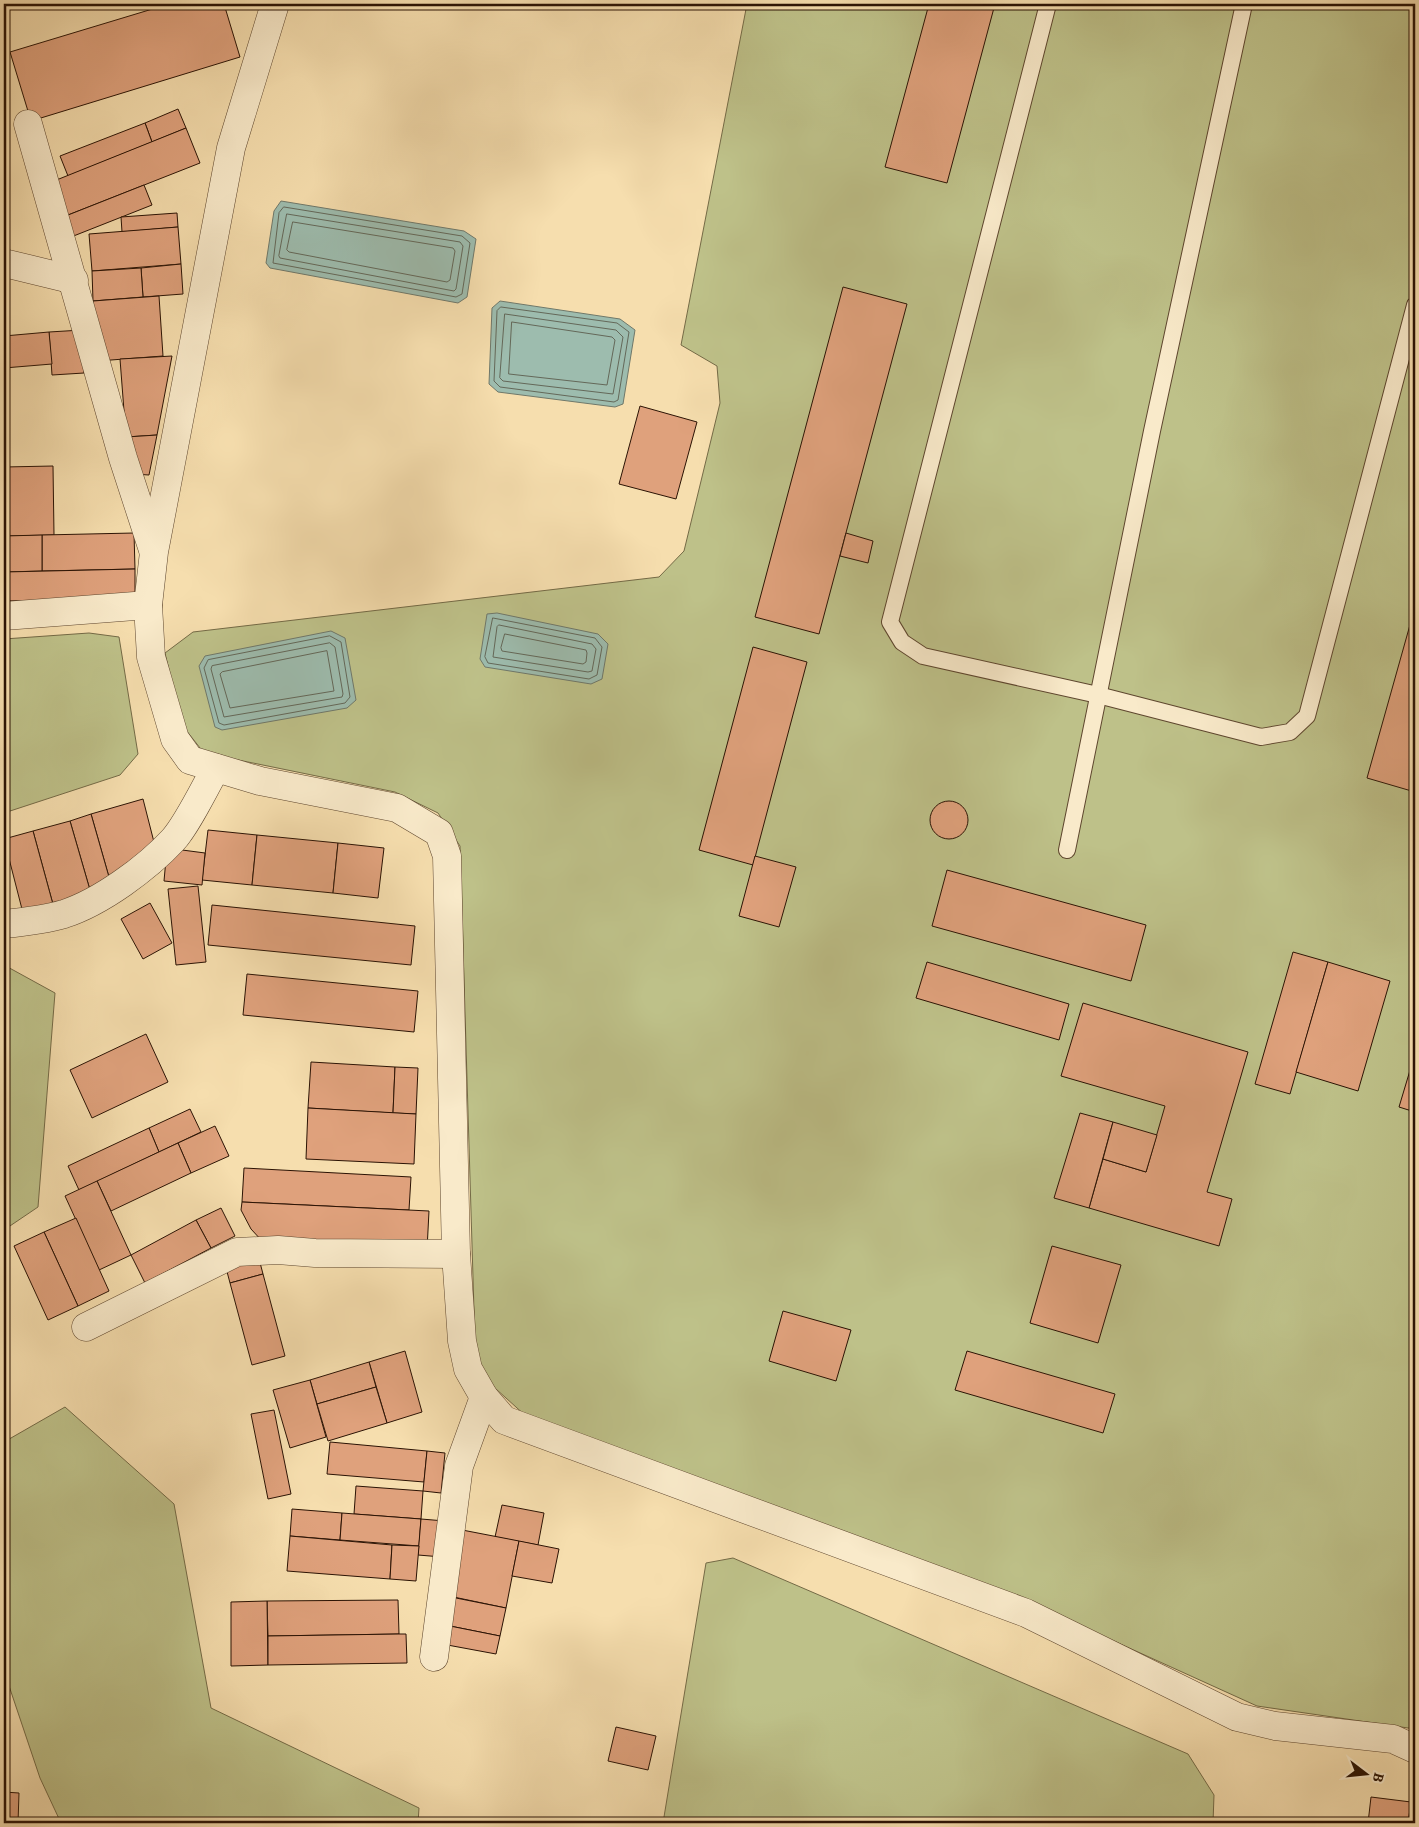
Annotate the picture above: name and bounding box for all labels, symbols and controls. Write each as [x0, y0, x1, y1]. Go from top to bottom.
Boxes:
north arrow [1342, 1750, 1392, 1800]
text: B [1367, 1770, 1387, 1784]

